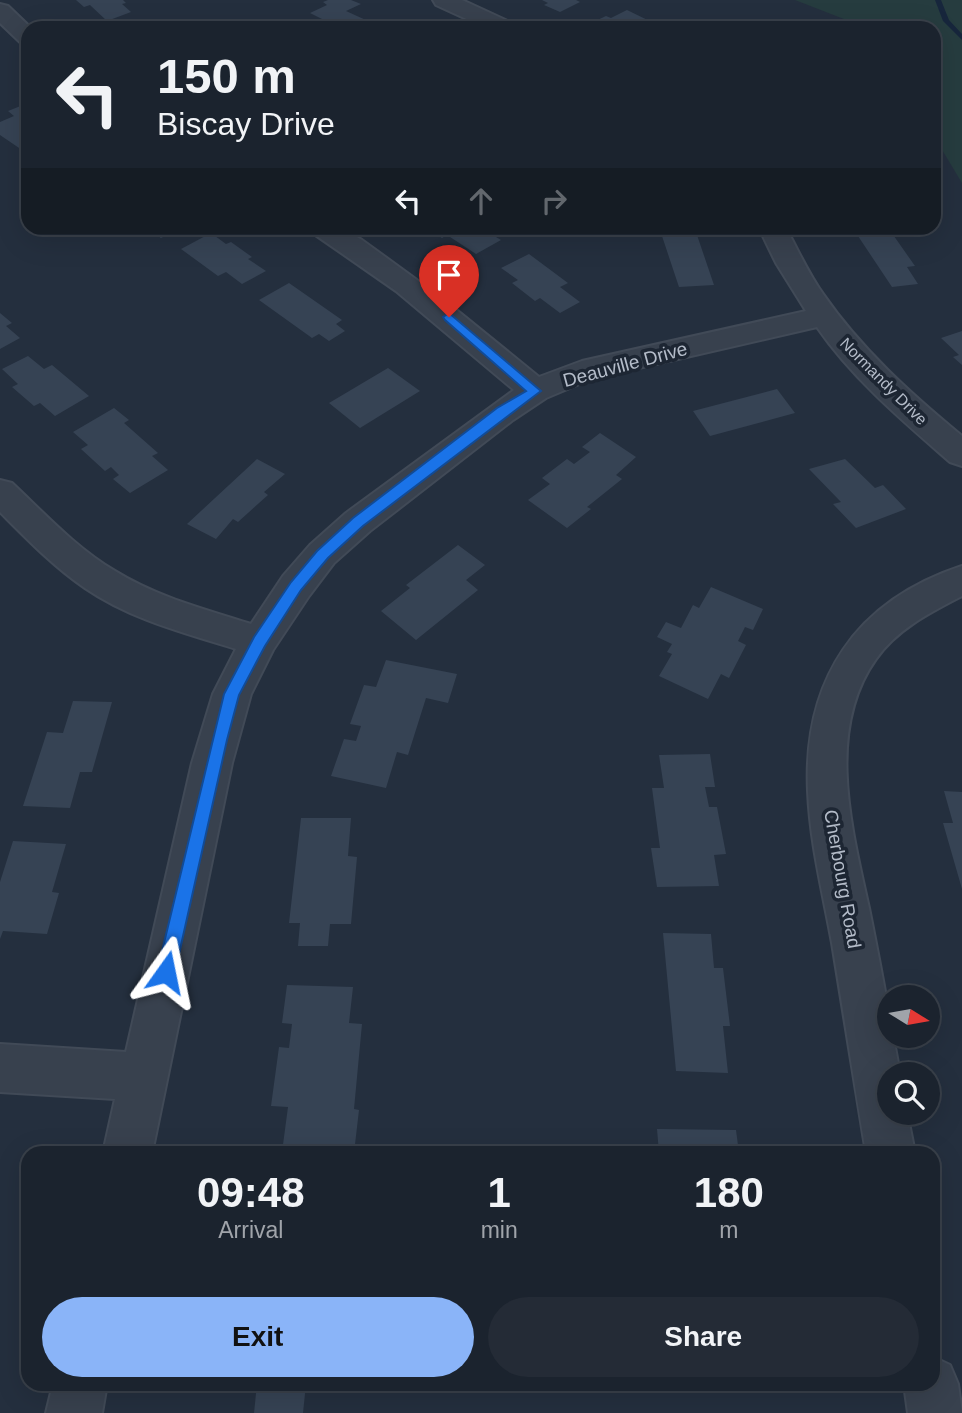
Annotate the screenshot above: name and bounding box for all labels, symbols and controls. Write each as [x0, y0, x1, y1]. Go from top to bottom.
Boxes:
icon: left [42, 49, 133, 140]
text: 150 m [157, 49, 296, 103]
text: Biscay Drive [157, 106, 335, 142]
icon: left [389, 182, 427, 220]
icon: ahead [462, 182, 500, 220]
icon: right [535, 182, 573, 220]
pin [419, 245, 479, 317]
icon: arrive [430, 256, 468, 294]
street label: Normandy Drive [837, 334, 931, 428]
street label: Deauville Drive [561, 338, 690, 391]
street label: Cherbourg Road [820, 808, 865, 950]
position arrow [129, 935, 203, 1009]
north arrow [877, 985, 940, 1048]
map controls [877, 985, 940, 1125]
button: search [877, 1062, 940, 1125]
text: 09:48 [197, 1169, 305, 1216]
text: 1 [487, 1169, 511, 1216]
text: 180 [694, 1169, 764, 1216]
text: Arrival [218, 1217, 283, 1243]
text: min [481, 1217, 518, 1243]
text: m [719, 1217, 738, 1243]
button: Exit [42, 1297, 474, 1377]
button: Share [488, 1297, 919, 1377]

